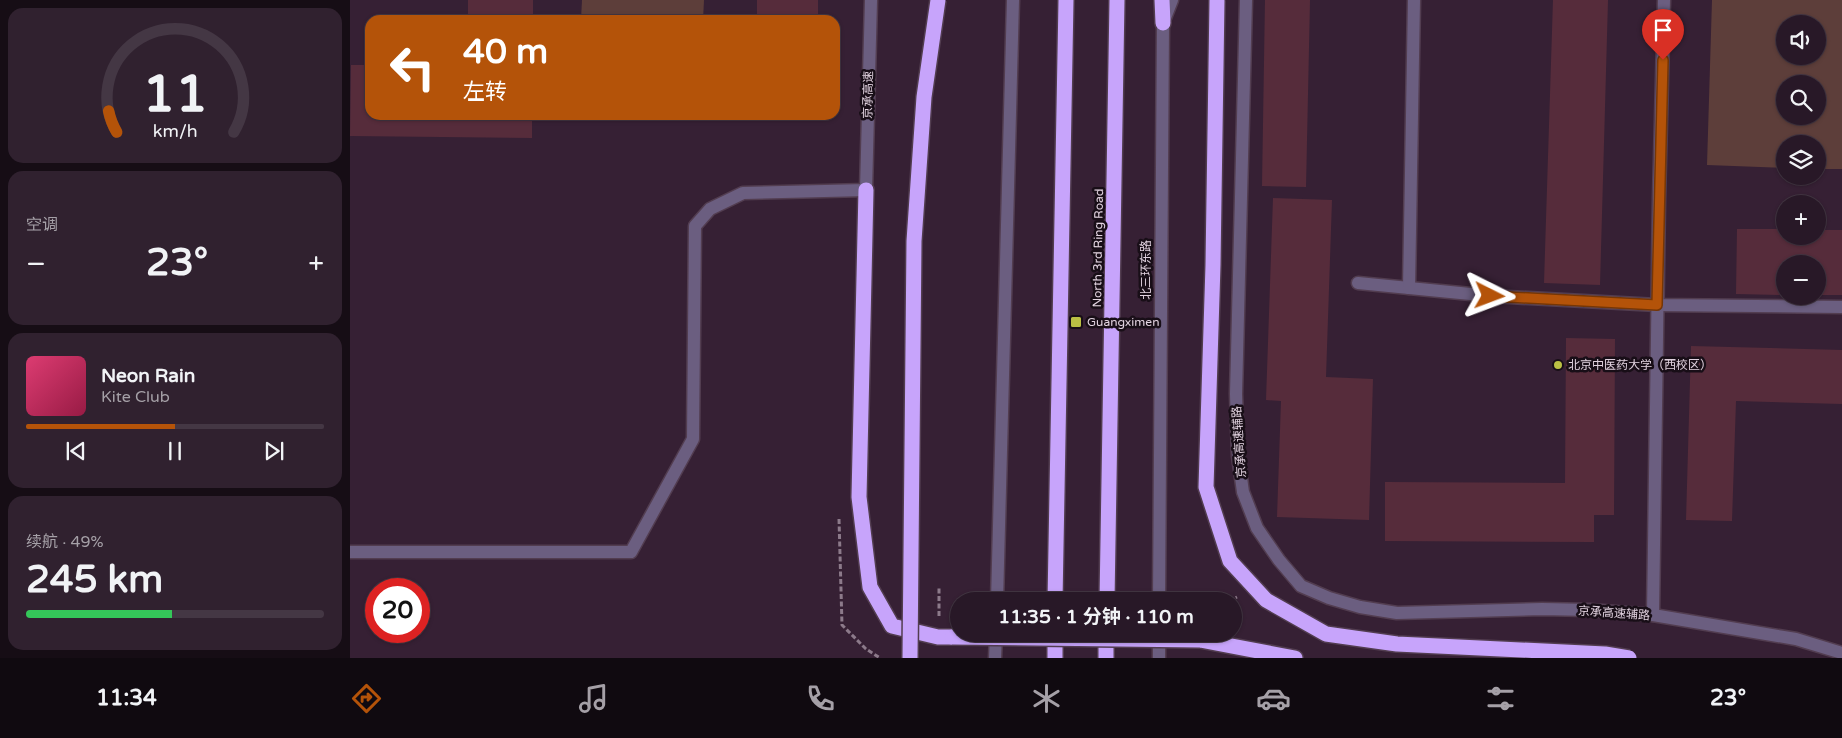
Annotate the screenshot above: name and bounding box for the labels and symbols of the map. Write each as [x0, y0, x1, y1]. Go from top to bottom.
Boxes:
pin [1642, 9, 1684, 60]
street label: 京承高速 [861, 71, 875, 119]
street label: North 3rd Ring Road [1090, 189, 1106, 307]
street label: 北三环东路 [1139, 240, 1153, 300]
position arrow [1463, 269, 1515, 321]
marker: Guangximen [1069, 315, 1083, 329]
place label: Guangximen [1087, 315, 1159, 329]
place label: 北京中医药大学（西校区） [1568, 358, 1712, 372]
marker: 北京中医药大学（西校区） [1552, 359, 1564, 371]
street label: 京承高速辅路 [1230, 406, 1248, 478]
speed limit sign: 20 [365, 578, 430, 643]
street label: 京承高速辅路 [1578, 604, 1650, 622]

